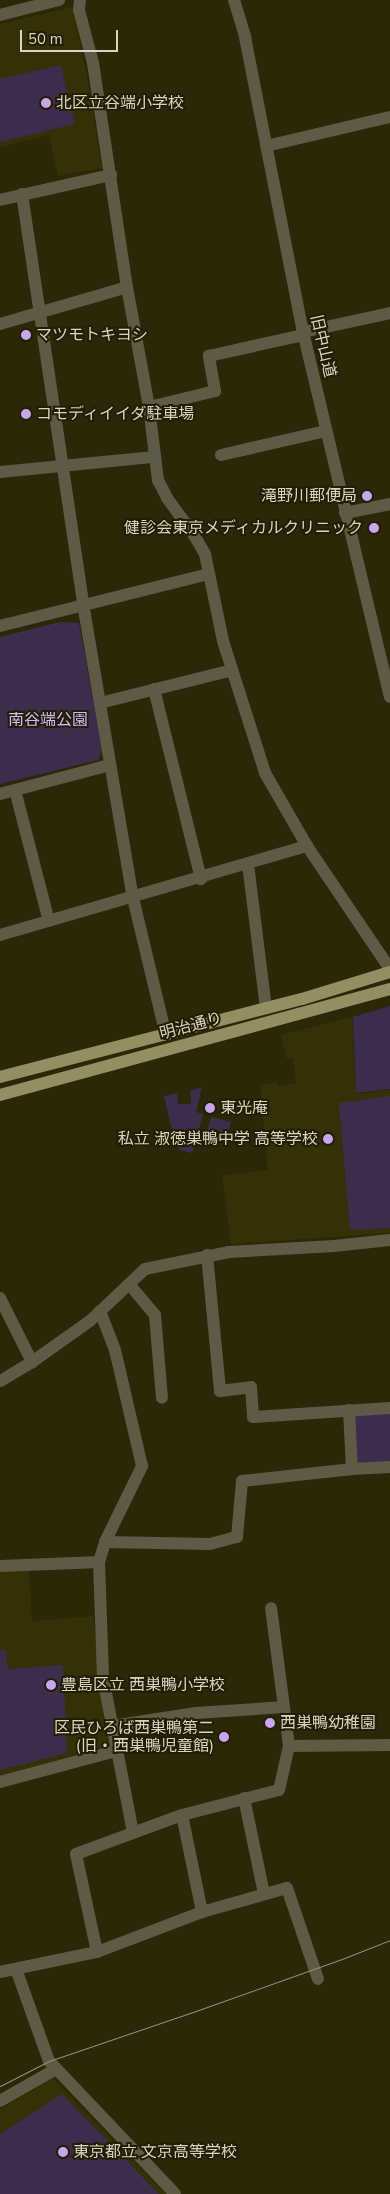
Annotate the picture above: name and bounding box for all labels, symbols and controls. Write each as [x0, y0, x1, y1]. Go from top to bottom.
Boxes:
scale bar [22, 20, 120, 52]
text: 50 m [28, 29, 63, 49]
place label: 北区立谷端小学校 [56, 93, 184, 113]
marker: 北区立谷端小学校 [40, 97, 52, 109]
street label: 旧中山道 [306, 313, 340, 379]
place label: マツモトキヨシ [36, 325, 148, 345]
marker: マツモトキヨシ [20, 329, 32, 341]
place label: コモディイイダ駐車場 [36, 404, 196, 424]
marker: コモディイイダ駐車場 [20, 408, 32, 420]
place label: 滝野川郵便局 [261, 486, 357, 506]
marker: 滝野川郵便局 [361, 490, 373, 502]
place label: 健診会東京メディカルクリニック [123, 518, 363, 538]
marker: 健診会東京メディカルクリニック [367, 521, 381, 535]
park label: 南谷端公園 [8, 710, 88, 730]
street label: 明治通り [158, 1008, 224, 1044]
place label: 東光庵 [220, 1098, 268, 1118]
marker: 東光庵 [204, 1102, 216, 1114]
place label: 私立 淑徳巣鴨中学 高等学校 [118, 1129, 318, 1149]
marker: 私立 淑徳巣鴨中学 高等学校 [322, 1133, 334, 1145]
place label: 豊島区立 西巣鴨小学校 [61, 1675, 225, 1695]
marker: 豊島区立 西巣鴨小学校 [45, 1679, 57, 1691]
place label: 西巣鴨幼稚園 [280, 1713, 376, 1733]
marker: 西巣鴨幼稚園 [264, 1717, 276, 1729]
place label: 区民ひろば西巣鴨第二 (旧・西巣鴨児童館) [54, 1718, 214, 1756]
marker: 区民ひろば西巣鴨第二 (旧・西巣鴨児童館) [218, 1731, 230, 1743]
place label: 東京都立 文京高等学校 [73, 2142, 237, 2162]
marker: 東京都立 文京高等学校 [57, 2146, 69, 2158]

